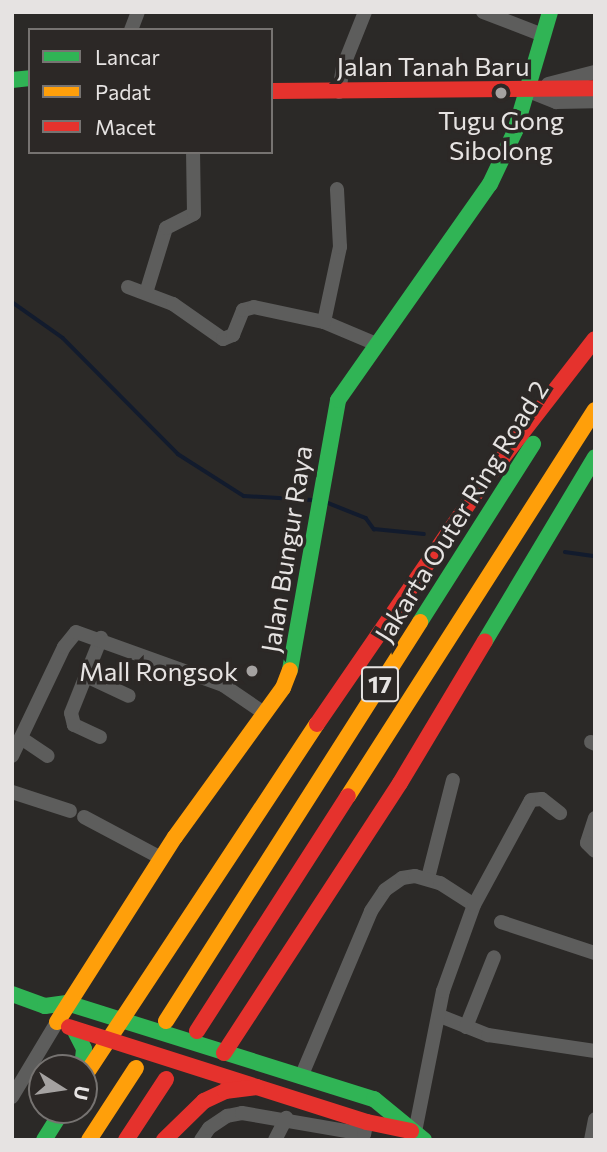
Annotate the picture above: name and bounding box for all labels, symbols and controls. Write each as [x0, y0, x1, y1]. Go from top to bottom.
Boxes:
legend [28, 28, 273, 154]
text: Lancar [95, 44, 160, 69]
street label: Jalan Tanah Baru [337, 50, 529, 82]
text: Padat [95, 79, 151, 104]
marker: Tugu Gong Sibolong [493, 85, 509, 101]
place label: Tugu Gong Sibolong [438, 104, 564, 166]
text: Macet [95, 114, 156, 139]
street label: Jakarta Outer Ring Road 2 [368, 375, 554, 647]
street label: Jalan Bungur Raya [254, 443, 318, 655]
place label: Mall Rongsok [79, 655, 238, 687]
marker: Mall Rongsok [244, 663, 260, 679]
road number: 17 [361, 664, 399, 704]
north arrow [28, 1054, 98, 1124]
text: U [69, 1084, 95, 1102]

